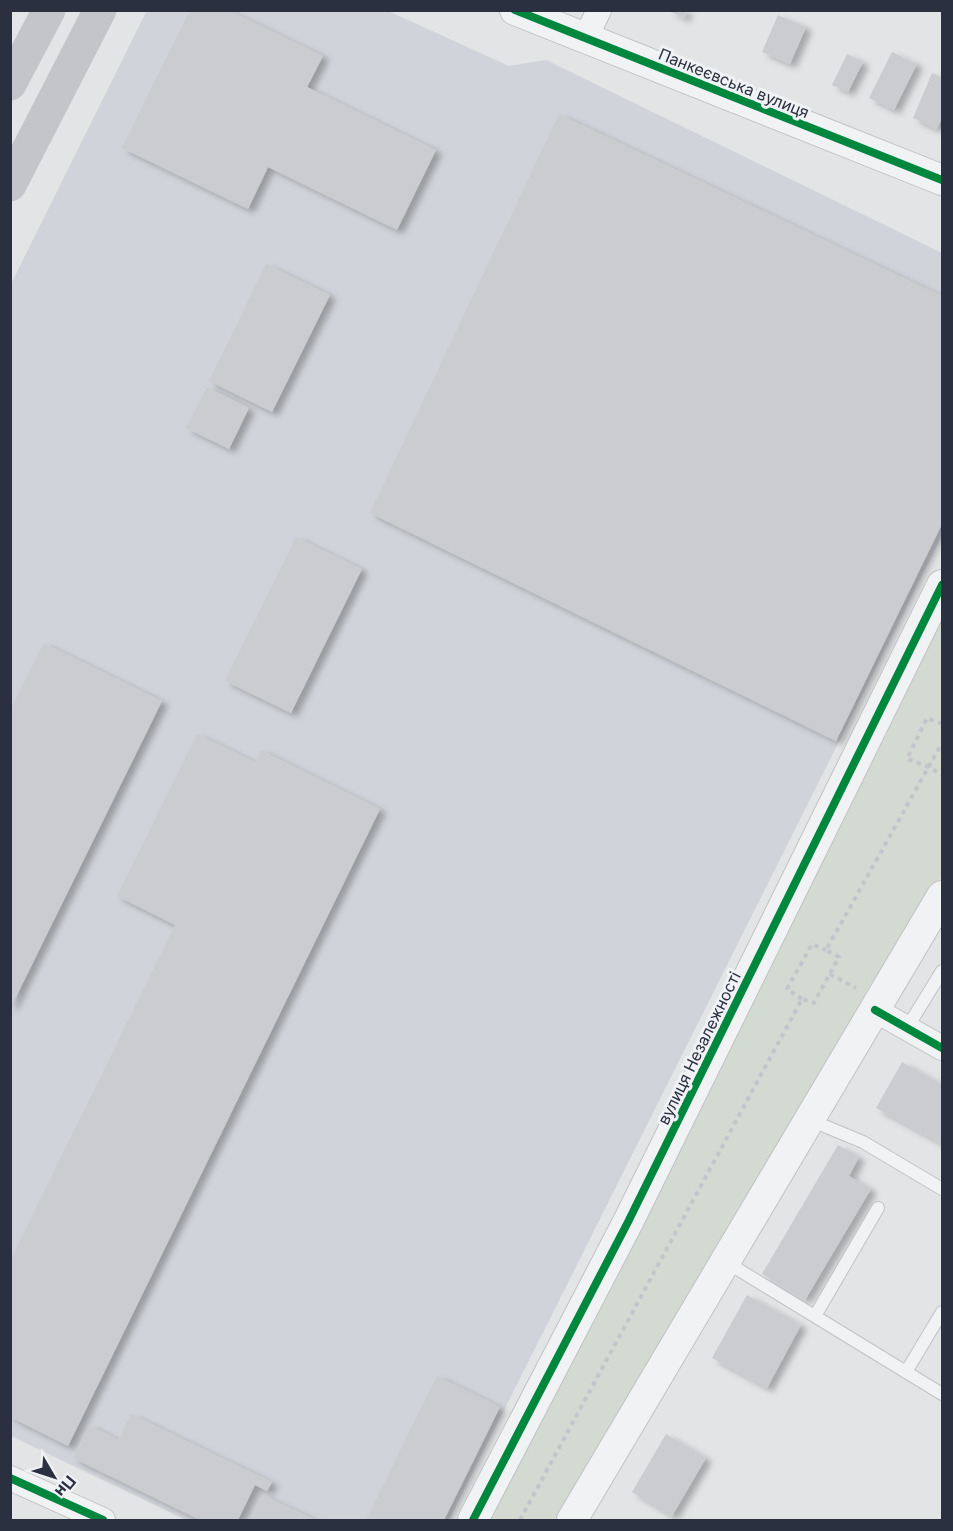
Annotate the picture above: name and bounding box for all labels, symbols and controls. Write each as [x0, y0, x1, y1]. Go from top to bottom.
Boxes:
street label: Панкеєвська вулиця [656, 44, 812, 122]
street label: вулиця Незалежності [653, 968, 745, 1128]
north arrow [24, 1447, 84, 1507]
text: Пн [51, 1472, 80, 1501]

